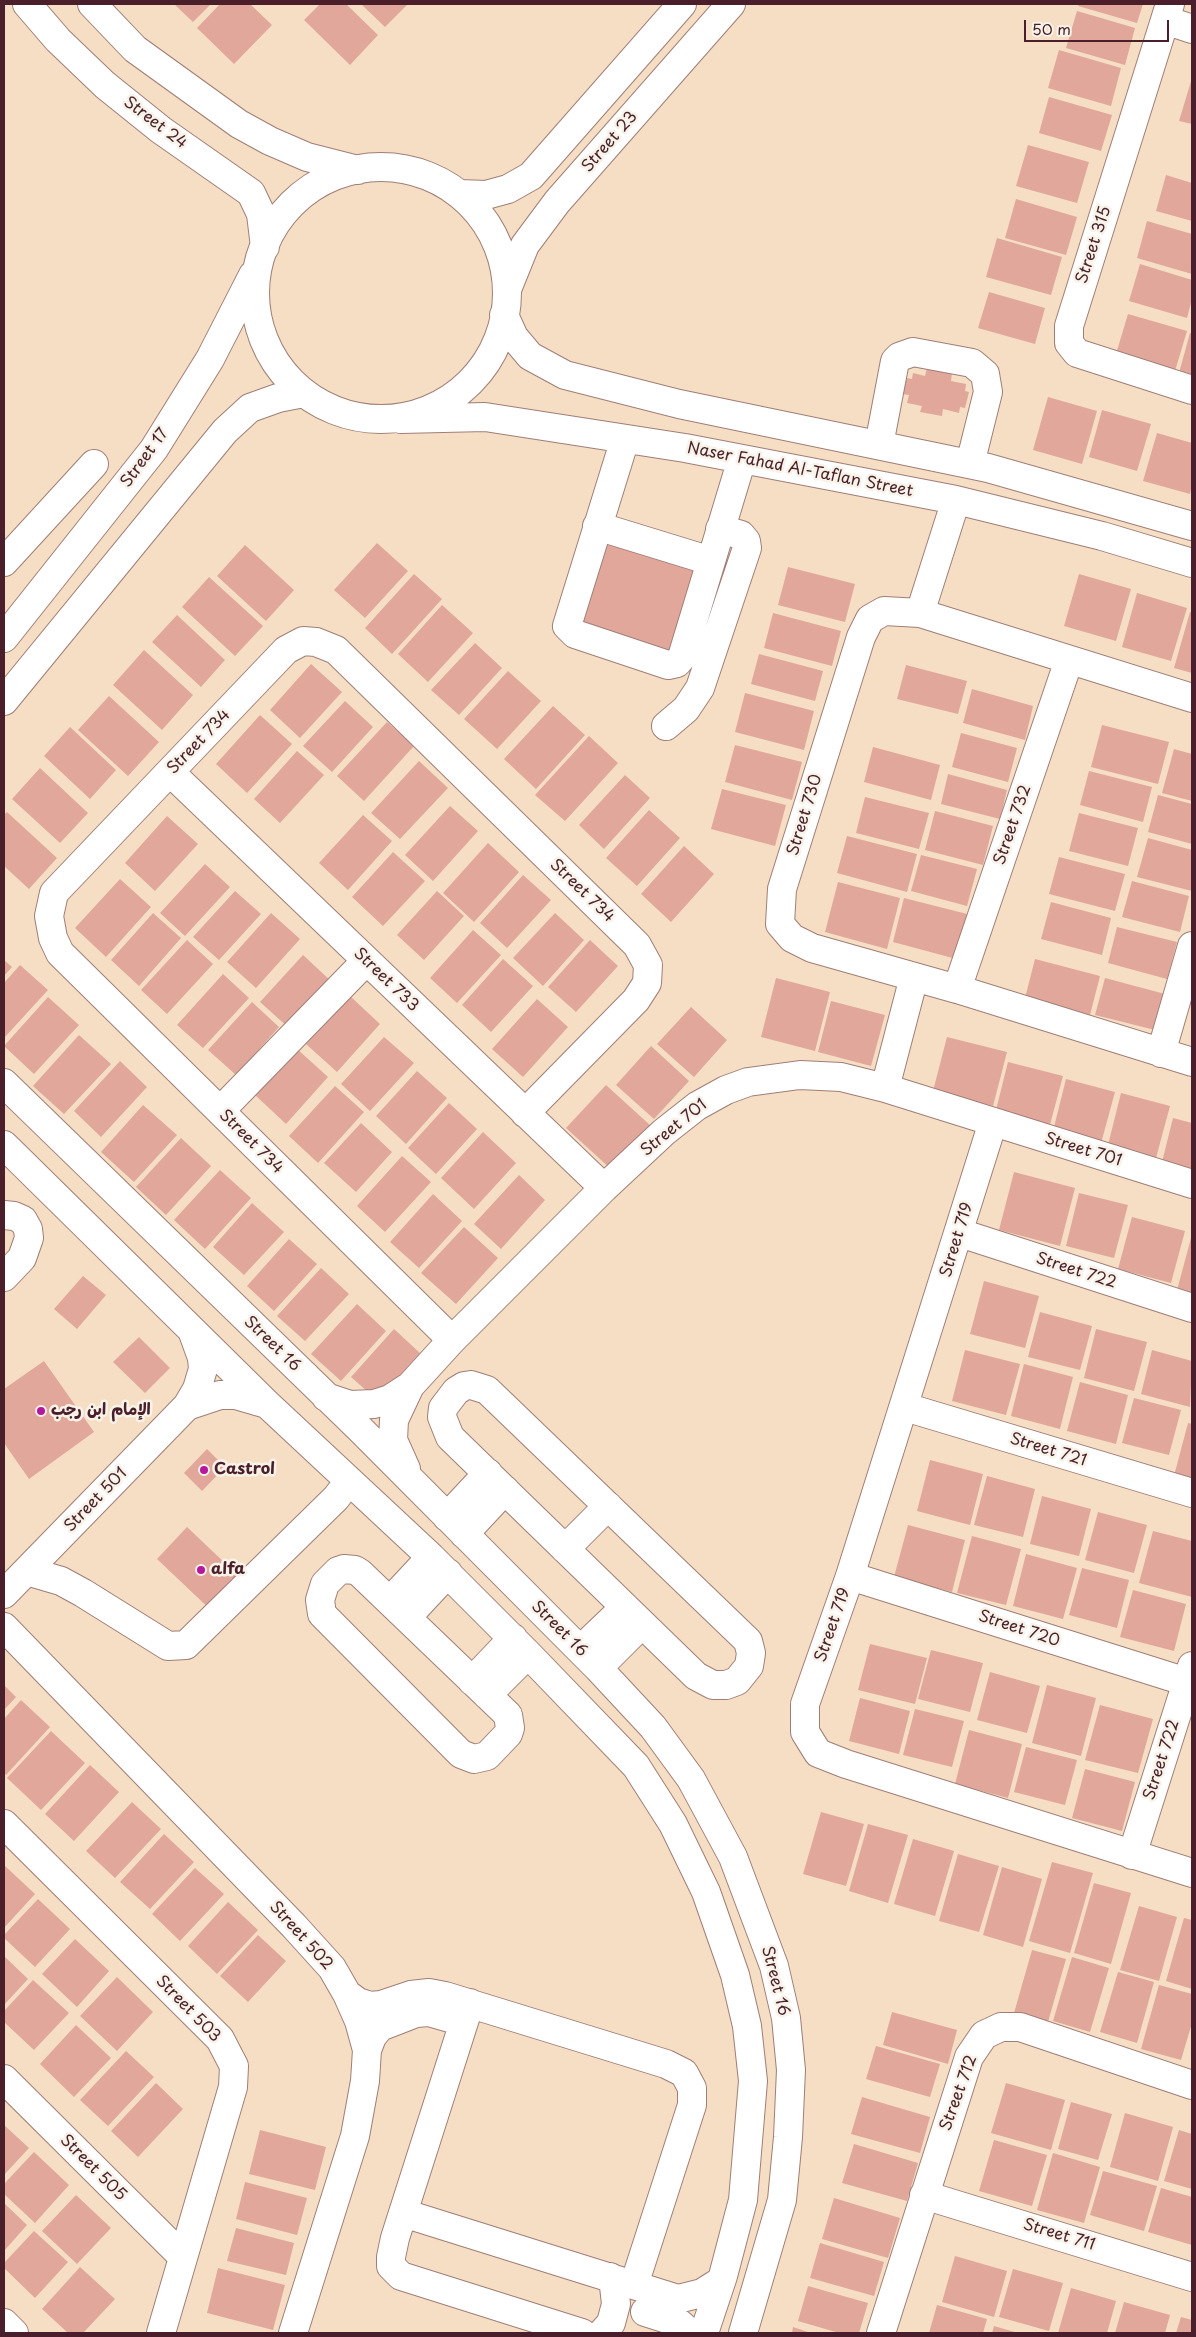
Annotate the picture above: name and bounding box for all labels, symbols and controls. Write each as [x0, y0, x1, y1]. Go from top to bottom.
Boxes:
scale bar [1026, 10, 1171, 42]
text: 50 m [1032, 17, 1071, 40]
street label: Street 24 [120, 93, 190, 153]
street label: Street 23 [578, 108, 642, 176]
street label: Street 315 [1073, 204, 1115, 286]
street label: Street 17 [117, 425, 173, 491]
street label: Naser Fahad Al-Taflan Street [685, 439, 915, 501]
street label: Street 734 [163, 706, 235, 778]
street label: Street 730 [784, 772, 826, 858]
street label: Street 732 [990, 783, 1036, 867]
street label: Street 734 [546, 855, 618, 927]
street label: Street 733 [349, 944, 423, 1016]
street label: Street 701 [637, 1096, 711, 1160]
street label: Street 734 [215, 1106, 287, 1178]
street label: Street 701 [1042, 1129, 1124, 1171]
street label: Street 719 [937, 1200, 977, 1280]
street label: Street 722 [1033, 1249, 1119, 1293]
street label: Street 16 [240, 1312, 304, 1376]
place label: الإمام ابن رجب [51, 1401, 151, 1421]
marker: الإمام ابن رجب [35, 1405, 47, 1417]
street label: Street 721 [1007, 1429, 1089, 1471]
place label: Castrol [214, 1460, 275, 1480]
street label: Street 501 [61, 1464, 131, 1536]
marker: Castrol [198, 1464, 210, 1476]
place label: alfa [211, 1560, 245, 1580]
marker: alfa [195, 1564, 207, 1576]
street label: Street 719 [811, 1585, 855, 1665]
street label: Street 16 [527, 1597, 591, 1661]
street label: Street 720 [976, 1607, 1062, 1651]
street label: Street 722 [1140, 1717, 1184, 1803]
street label: Street 502 [265, 1898, 337, 1974]
street label: Street 16 [757, 1944, 793, 2018]
street label: Street 503 [152, 1972, 224, 2046]
street label: Street 712 [936, 2052, 982, 2134]
street label: Street 505 [56, 2131, 130, 2205]
street label: Street 711 [1021, 2215, 1097, 2255]

